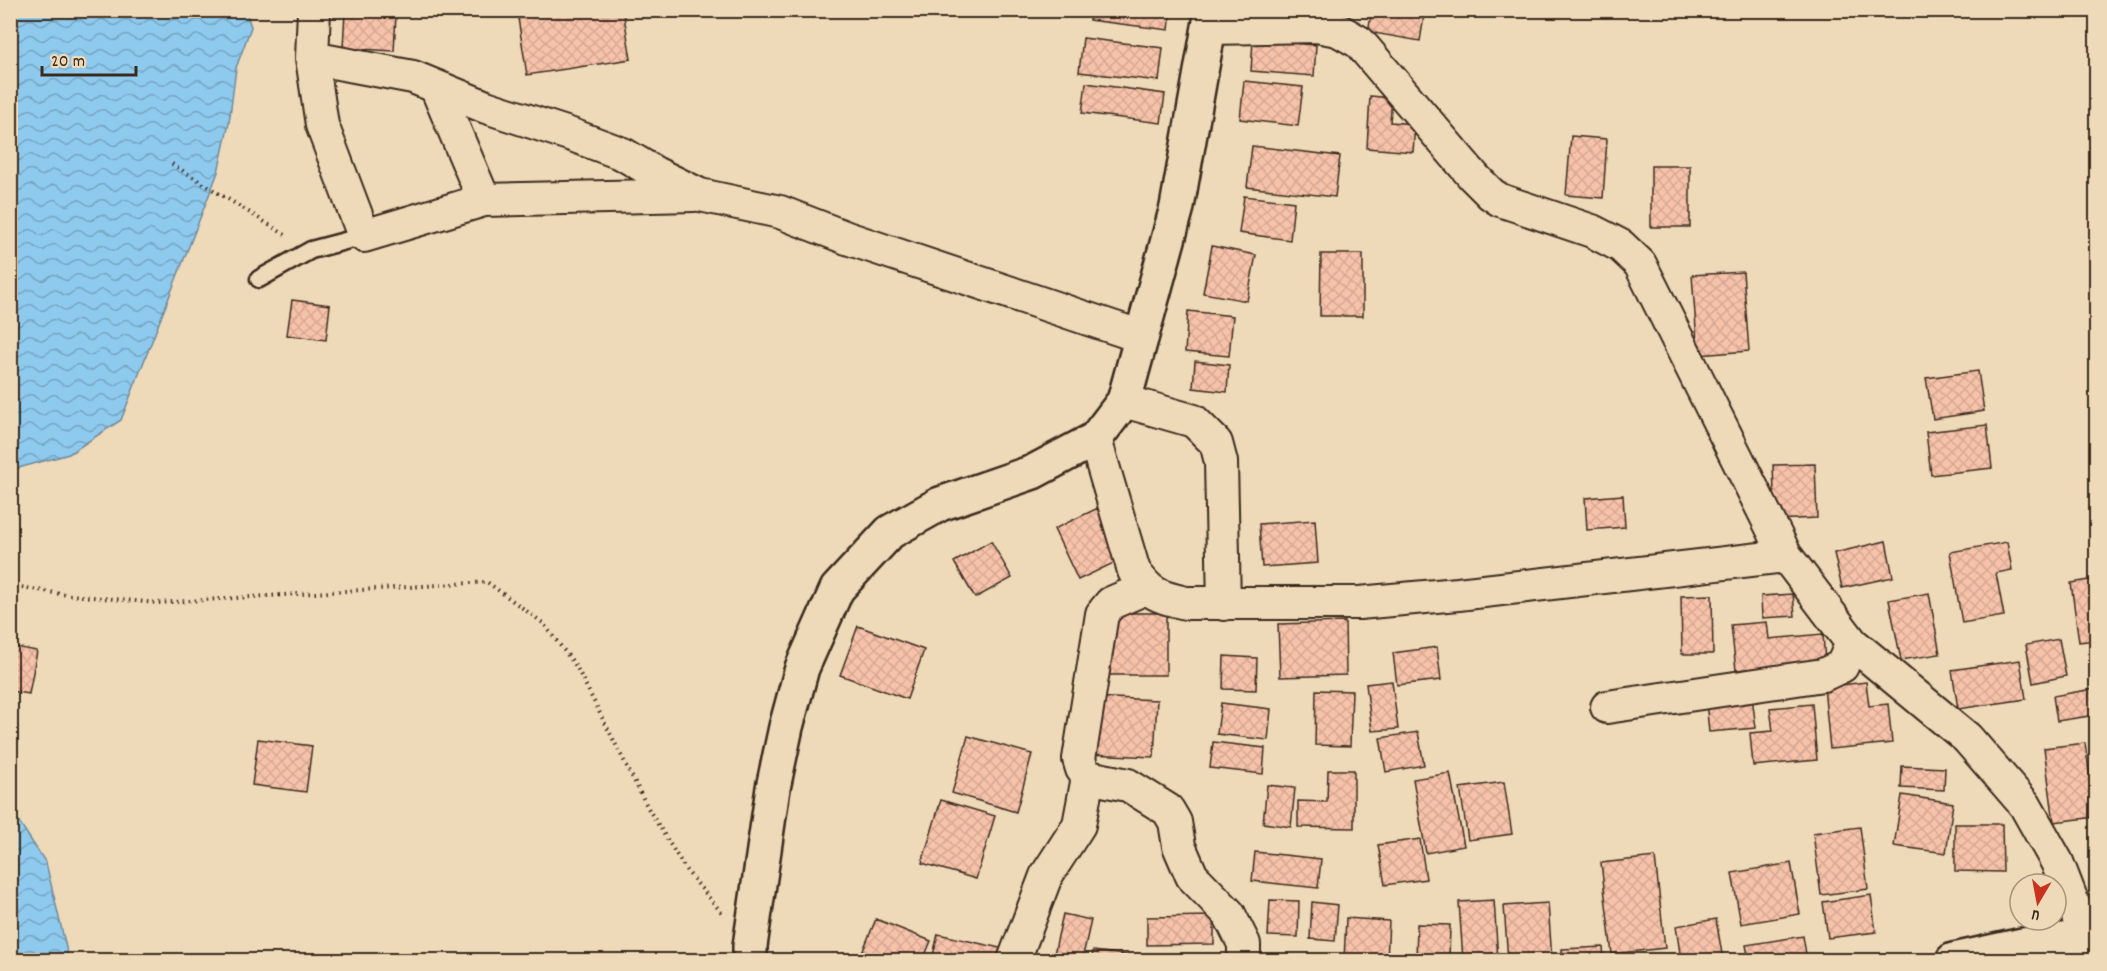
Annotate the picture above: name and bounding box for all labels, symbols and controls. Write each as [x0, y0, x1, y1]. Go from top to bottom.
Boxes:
scale bar [42, 39, 136, 77]
text: 20 m [51, 50, 85, 75]
north arrow [2008, 872, 2068, 932]
text: U [2030, 902, 2042, 926]

